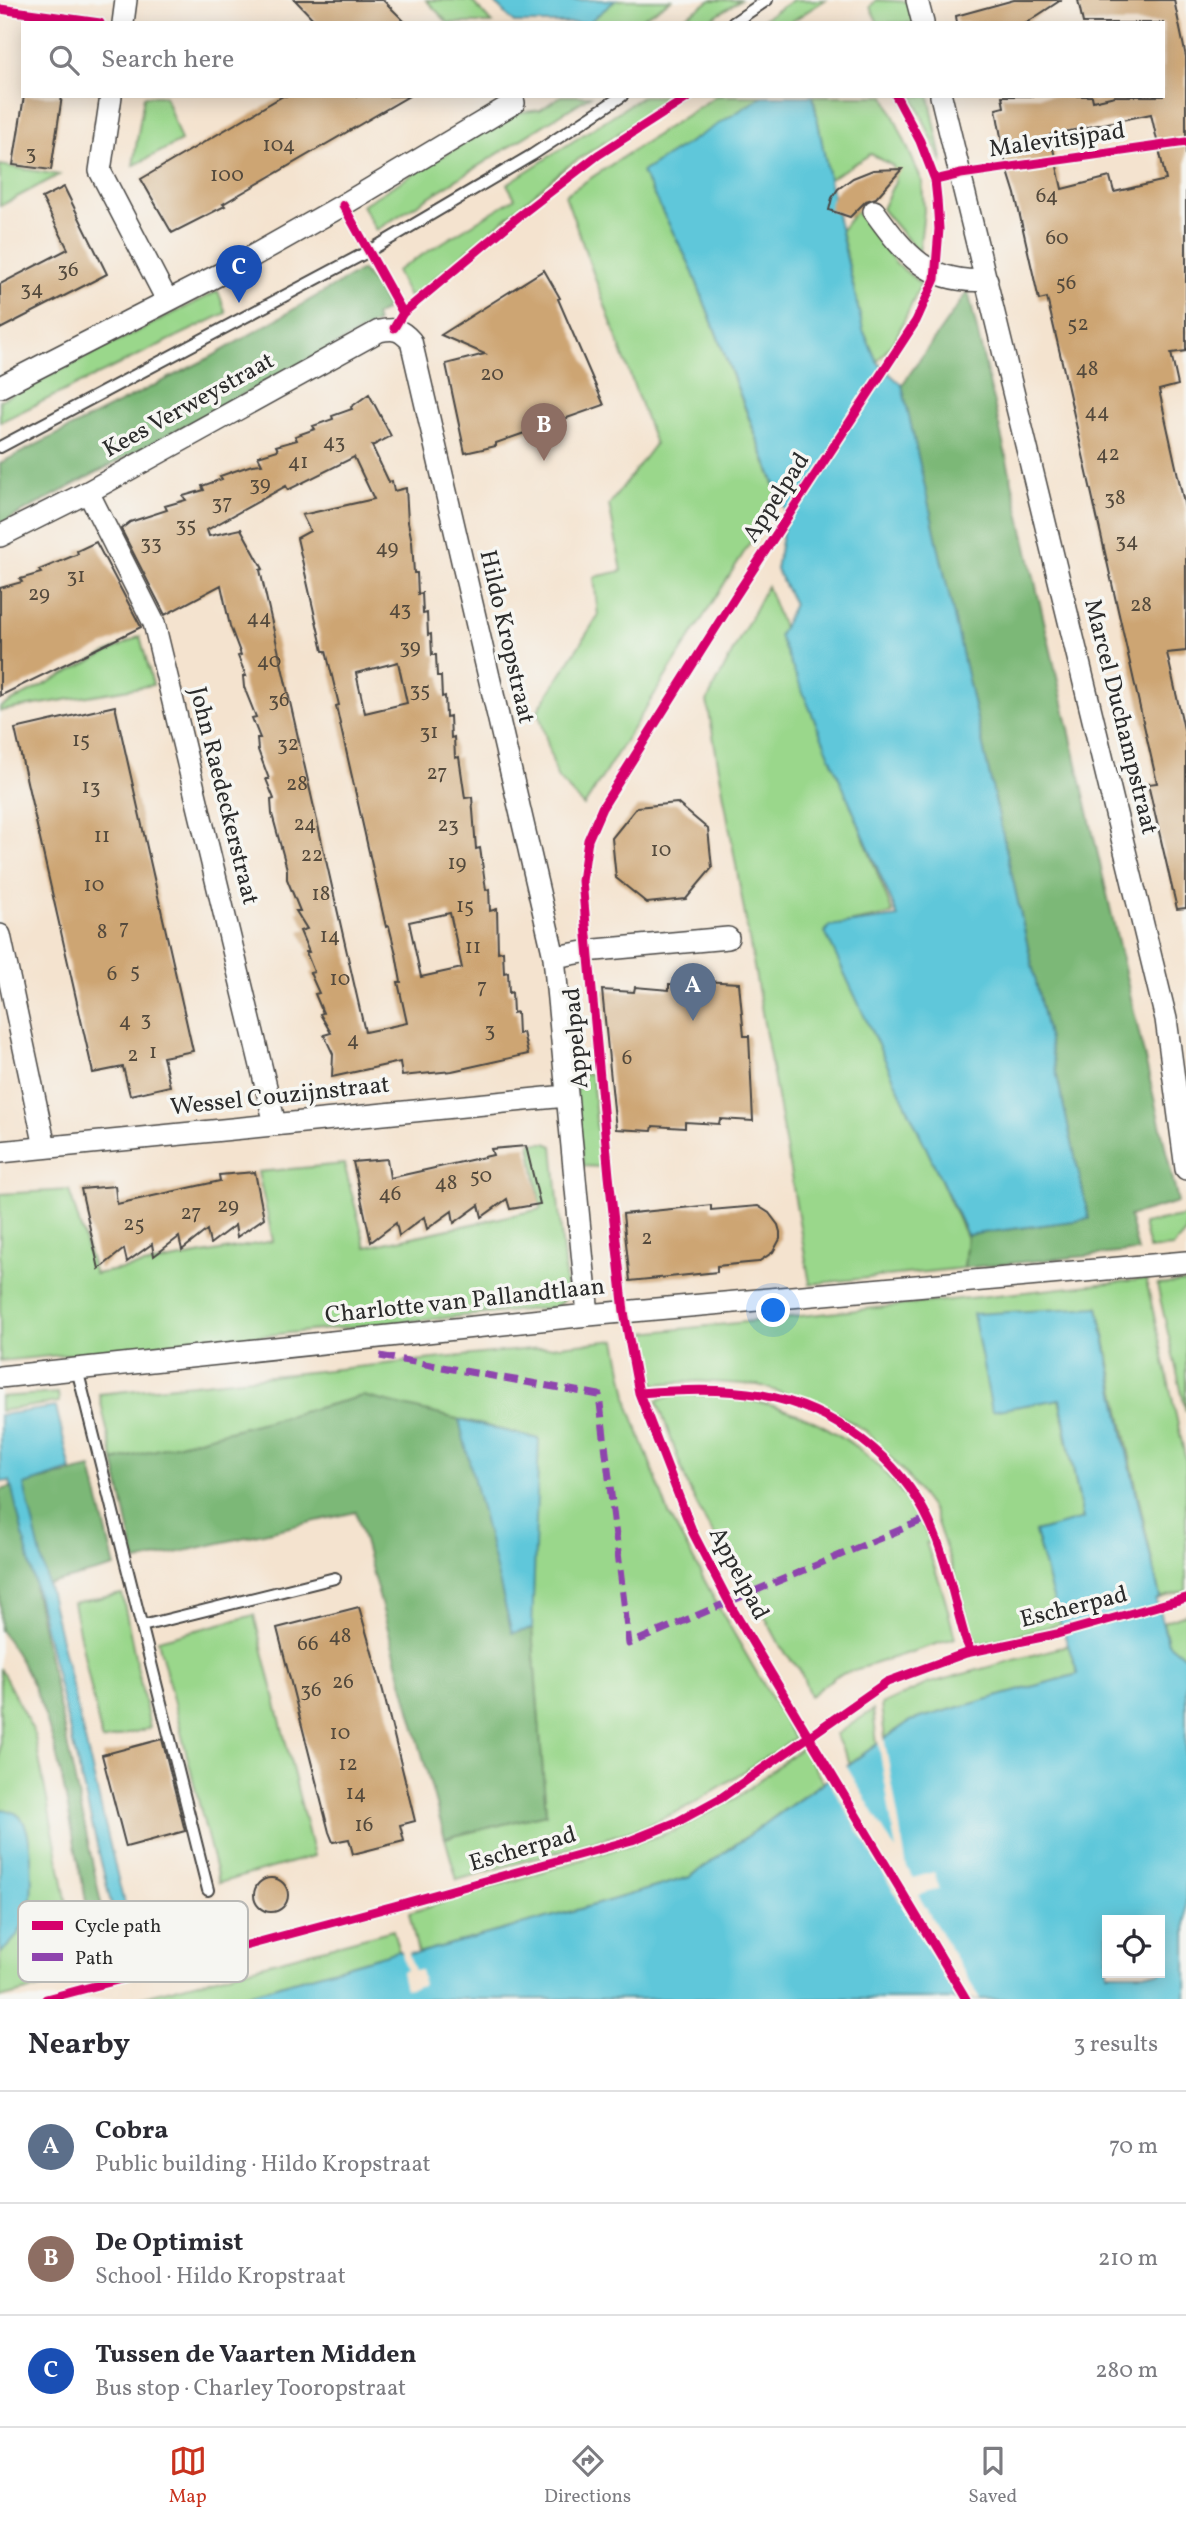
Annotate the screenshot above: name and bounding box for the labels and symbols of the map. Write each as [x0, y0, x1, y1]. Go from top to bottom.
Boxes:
street label: Malevitsjpad [987, 115, 1127, 167]
house number: 104 [263, 131, 295, 160]
house number: 3 [26, 139, 36, 168]
house number: 100 [210, 161, 244, 190]
house number: 64 [1036, 182, 1058, 211]
house number: 60 [1045, 224, 1069, 253]
pin: C [216, 245, 262, 303]
house number: 36 [57, 256, 79, 285]
house number: 56 [1056, 269, 1076, 298]
house number: 34 [20, 275, 44, 304]
house number: 52 [1067, 310, 1089, 339]
street label: Kees Verweystraat [97, 345, 281, 467]
house number: 48 [1076, 355, 1098, 384]
house number: 20 [480, 360, 504, 389]
house number: 44 [1084, 398, 1110, 427]
pin: B [521, 403, 567, 461]
house number: 43 [323, 428, 345, 457]
house number: 42 [1096, 440, 1120, 469]
street label: Appelpad [735, 446, 819, 550]
house number: 41 [288, 448, 308, 477]
house number: 39 [249, 470, 271, 499]
house number: 38 [1104, 484, 1126, 513]
house number: 37 [212, 489, 232, 518]
house number: 35 [176, 511, 196, 540]
house number: 34 [1115, 527, 1139, 556]
house number: 33 [140, 529, 162, 558]
house number: 49 [376, 534, 399, 563]
street label: Hildo Kropstraat [470, 547, 542, 727]
house number: 31 [67, 562, 85, 591]
house number: 29 [28, 580, 50, 609]
house number: 28 [1130, 591, 1152, 620]
house number: 43 [389, 595, 411, 624]
street label: Marcel Duchampstraat [1074, 596, 1166, 838]
house number: 44 [246, 604, 272, 633]
house number: 39 [399, 633, 421, 662]
house number: 40 [257, 647, 281, 676]
house number: 35 [410, 676, 430, 705]
street label: John Raedeckerstraat [179, 683, 267, 909]
house number: 36 [268, 686, 290, 715]
house number: 31 [420, 718, 438, 747]
house number: 15 [72, 726, 90, 755]
house number: 32 [277, 730, 299, 759]
house number: 27 [427, 759, 447, 788]
house number: 28 [286, 770, 308, 799]
house number: 13 [82, 773, 100, 802]
house number: 24 [293, 810, 317, 839]
house number: 23 [437, 811, 459, 840]
house number: 11 [94, 822, 110, 851]
house number: 10 [651, 836, 671, 865]
house number: 22 [301, 841, 323, 870]
house number: 19 [447, 849, 467, 878]
house number: 10 [84, 871, 104, 900]
house number: 18 [312, 880, 330, 909]
house number: 15 [456, 892, 474, 921]
house number: 7 [119, 914, 129, 943]
house number: 8 [97, 918, 107, 947]
house number: 14 [320, 922, 340, 951]
house number: 11 [465, 933, 481, 962]
house number: 5 [130, 957, 140, 986]
house number: 6 [107, 960, 117, 989]
pin: A [670, 963, 716, 1021]
house number: 10 [330, 965, 350, 994]
house number: 7 [477, 973, 487, 1002]
street label: Appelpad [556, 986, 598, 1090]
house number: 3 [141, 1005, 151, 1034]
house number: 4 [119, 1007, 131, 1036]
house number: 3 [485, 1016, 495, 1045]
house number: 4 [347, 1026, 359, 1055]
house number: 1 [149, 1038, 157, 1067]
house number: 2 [127, 1041, 139, 1070]
house number: 6 [622, 1044, 632, 1073]
street label: Wessel Couzijnstraat [169, 1069, 391, 1125]
house number: 50 [470, 1162, 492, 1191]
house number: 48 [435, 1169, 457, 1198]
house number: 46 [379, 1180, 401, 1209]
house number: 29 [217, 1192, 239, 1221]
house number: 27 [181, 1199, 201, 1228]
house number: 25 [123, 1210, 145, 1239]
house number: 2 [641, 1224, 653, 1253]
street label: Charlotte van Pallandtlaan [323, 1270, 607, 1334]
your location [756, 1293, 790, 1327]
street label: Appelpad [699, 1521, 777, 1627]
street label: Escherpad [1017, 1578, 1131, 1638]
house number: 48 [329, 1622, 351, 1651]
house number: 66 [297, 1630, 319, 1659]
house number: 26 [332, 1668, 354, 1697]
house number: 36 [300, 1676, 322, 1705]
house number: 10 [330, 1719, 350, 1748]
house number: 12 [338, 1750, 358, 1779]
house number: 14 [346, 1779, 366, 1808]
house number: 16 [355, 1811, 373, 1840]
street label: Escherpad [466, 1819, 580, 1881]
legend [18, 1901, 248, 1982]
text: Cycle path [75, 1914, 161, 1940]
text: Path [75, 1946, 113, 1972]

